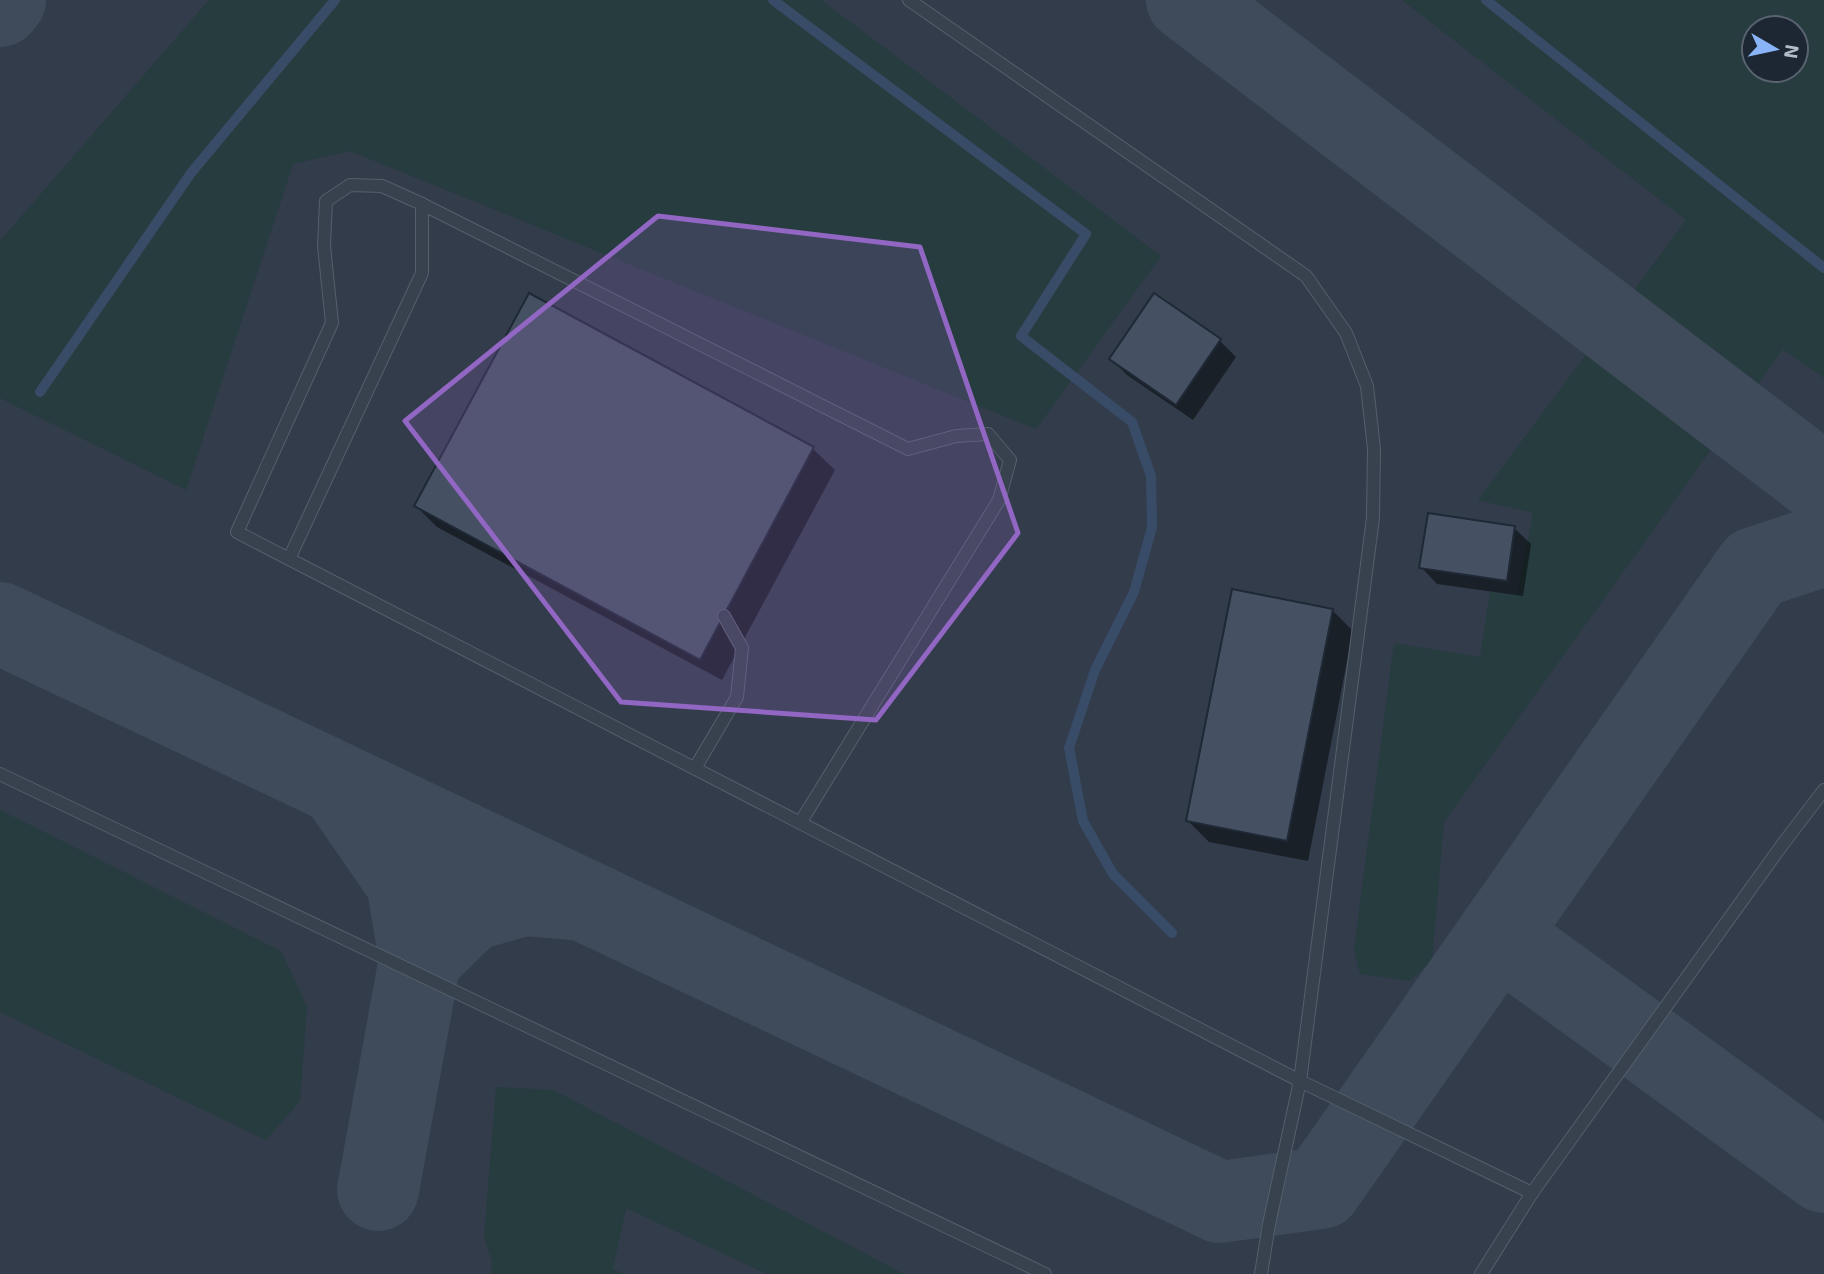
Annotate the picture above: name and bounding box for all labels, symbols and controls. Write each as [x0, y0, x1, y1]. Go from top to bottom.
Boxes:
north arrow [1740, 14, 1810, 84]
text: N [1780, 43, 1805, 60]

